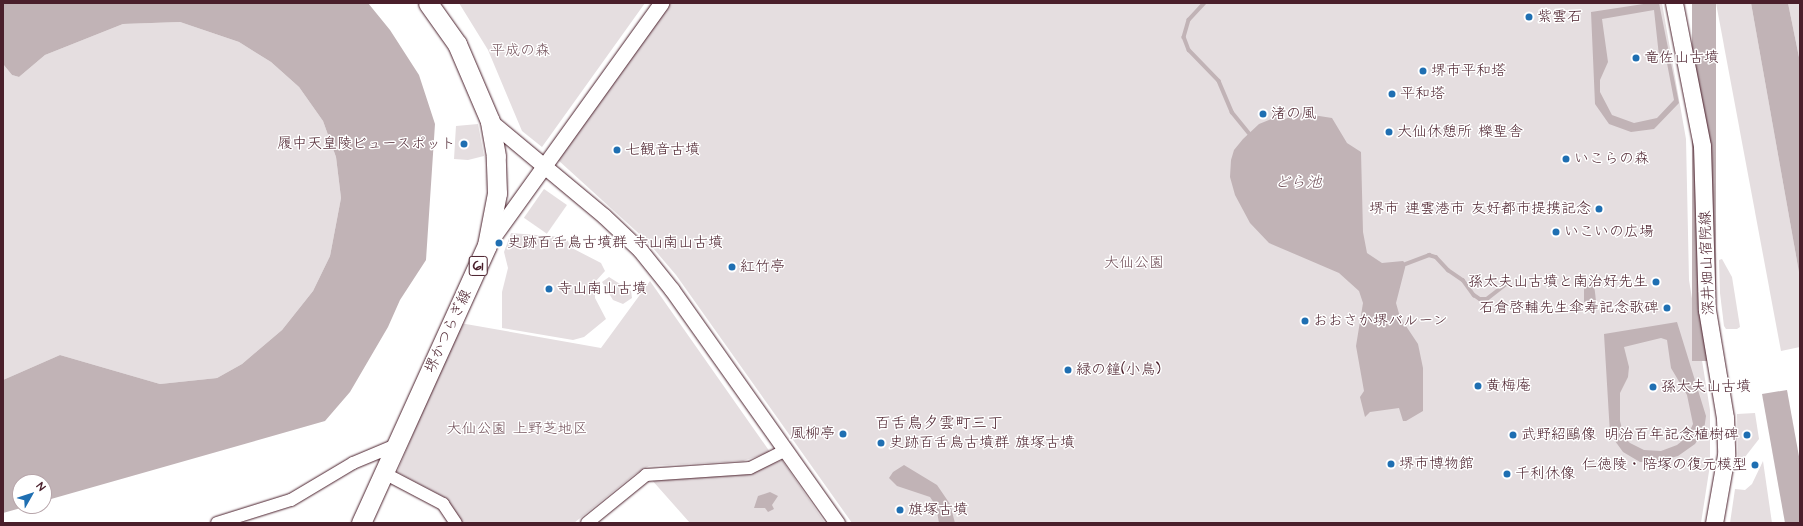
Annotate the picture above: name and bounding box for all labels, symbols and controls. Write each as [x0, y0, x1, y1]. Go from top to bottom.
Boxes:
place label: 紫雲石 [1537, 8, 1582, 26]
marker: 紫雲石 [1524, 12, 1534, 22]
park label: 平成の森 [490, 42, 550, 60]
place label: 竜佐山古墳 [1644, 49, 1719, 67]
marker: 竜佐山古墳 [1631, 53, 1641, 63]
place label: 堺市平和塔 [1431, 62, 1506, 80]
marker: 堺市平和塔 [1418, 66, 1428, 76]
place label: 平和塔 [1400, 85, 1445, 103]
marker: 平和塔 [1387, 89, 1397, 99]
place label: 渚の風 [1271, 105, 1316, 123]
marker: 渚の風 [1258, 109, 1268, 119]
place label: 大仙休憩所 櫟聖舎 [1397, 123, 1523, 141]
marker: 大仙休憩所 櫟聖舎 [1384, 127, 1394, 137]
place label: 履中天皇陵ビュースポット [276, 135, 456, 153]
marker: 履中天皇陵ビュースポット [459, 139, 469, 149]
place label: 七観音古墳 [625, 141, 700, 159]
marker: 七観音古墳 [612, 145, 622, 155]
place label: いこらの森 [1574, 150, 1649, 168]
marker: いこらの森 [1561, 154, 1571, 164]
water label: どら池 [1274, 172, 1322, 192]
place label: 堺市 連雲港市 友好都市提携記念 [1369, 200, 1591, 218]
marker: 堺市 連雲港市 友好都市提携記念 [1594, 204, 1604, 214]
street label: 深井畑山宿院線 [1696, 210, 1718, 316]
place label: いこいの広場 [1564, 223, 1654, 241]
marker: いこいの広場 [1551, 227, 1561, 237]
place label: 史跡百舌鳥古墳群 寺山南山古墳 [507, 234, 723, 252]
marker: 史跡百舌鳥古墳群 寺山南山古墳 [494, 238, 504, 248]
road number: 61 [468, 254, 488, 278]
park label: 大仙公園 [1104, 254, 1164, 272]
place label: 紅竹亭 [740, 258, 785, 276]
marker: 紅竹亭 [727, 262, 737, 272]
place label: 孫太夫山古墳と南治好先生 [1468, 273, 1648, 291]
marker: 孫太夫山古墳と南治好先生 [1651, 277, 1661, 287]
place label: 寺山南山古墳 [557, 280, 647, 298]
marker: 寺山南山古墳 [544, 284, 554, 294]
street label: 堺かつらぎ線 [421, 286, 475, 376]
place label: 石倉啓輔先生傘寿記念歌碑 [1479, 299, 1659, 317]
marker: 石倉啓輔先生傘寿記念歌碑 [1662, 303, 1672, 313]
place label: おおさか堺バルーン [1313, 312, 1449, 330]
marker: おおさか堺バルーン [1300, 316, 1310, 326]
place label: 緑の鐘(小鳥) [1076, 361, 1161, 379]
marker: 緑の鐘(小鳥) [1063, 365, 1073, 375]
place label: 黄梅庵 [1486, 377, 1531, 395]
place label: 孫太夫山古墳 [1661, 378, 1751, 396]
marker: 黄梅庵 [1473, 381, 1483, 391]
marker: 孫太夫山古墳 [1648, 382, 1658, 392]
district label: 百舌鳥夕雲町三丁 [875, 413, 1003, 433]
park label: 大仙公園 上野芝地区 [446, 420, 588, 438]
place label: 風柳亭 [790, 425, 835, 443]
place label: 武野紹鷗像 [1521, 426, 1596, 444]
place label: 明治百年記念植樹碑 [1604, 426, 1739, 444]
marker: 風柳亭 [838, 429, 848, 439]
marker: 武野紹鷗像 [1508, 430, 1518, 440]
marker: 明治百年記念植樹碑 [1742, 430, 1752, 440]
place label: 史跡百舌鳥古墳群 旗塚古墳 [889, 434, 1075, 452]
marker: 史跡百舌鳥古墳群 旗塚古墳 [876, 438, 886, 448]
place label: 堺市博物館 [1399, 455, 1474, 473]
place label: 仁徳陵・陪塚の復元模型 [1582, 456, 1747, 474]
marker: 堺市博物館 [1386, 459, 1396, 469]
marker: 仁徳陵・陪塚の復元模型 [1750, 460, 1760, 470]
place label: 千利休像 [1515, 465, 1575, 483]
marker: 千利休像 [1502, 469, 1512, 479]
north arrow [12, 474, 52, 514]
text: N [33, 479, 49, 494]
place label: 旗塚古墳 [908, 501, 968, 519]
marker: 旗塚古墳 [895, 505, 905, 515]

